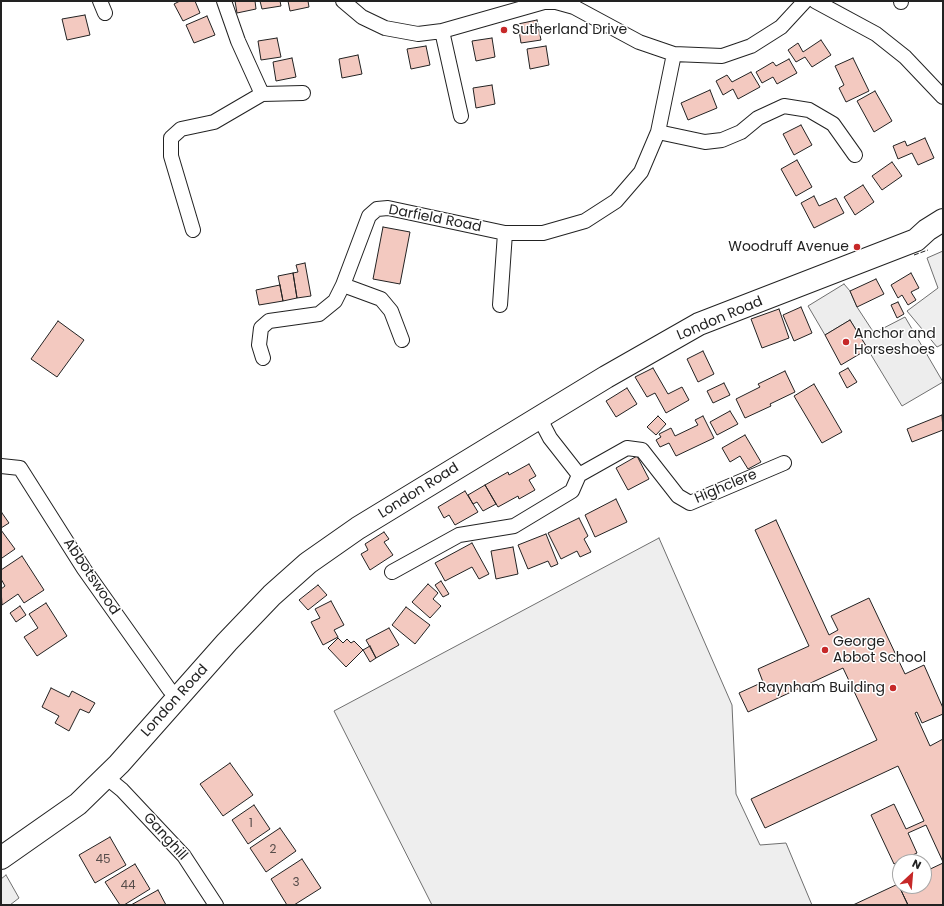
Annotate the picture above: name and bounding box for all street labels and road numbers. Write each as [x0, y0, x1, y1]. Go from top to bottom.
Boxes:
street label: Darfield Road [387, 202, 483, 236]
street label: London Road [675, 293, 765, 345]
street label: London Road [376, 460, 462, 522]
street label: Highclere [692, 466, 760, 508]
street label: Abbotswood [59, 536, 123, 618]
street label: London Road [138, 661, 212, 741]
street label: Ganghill [139, 810, 191, 864]

